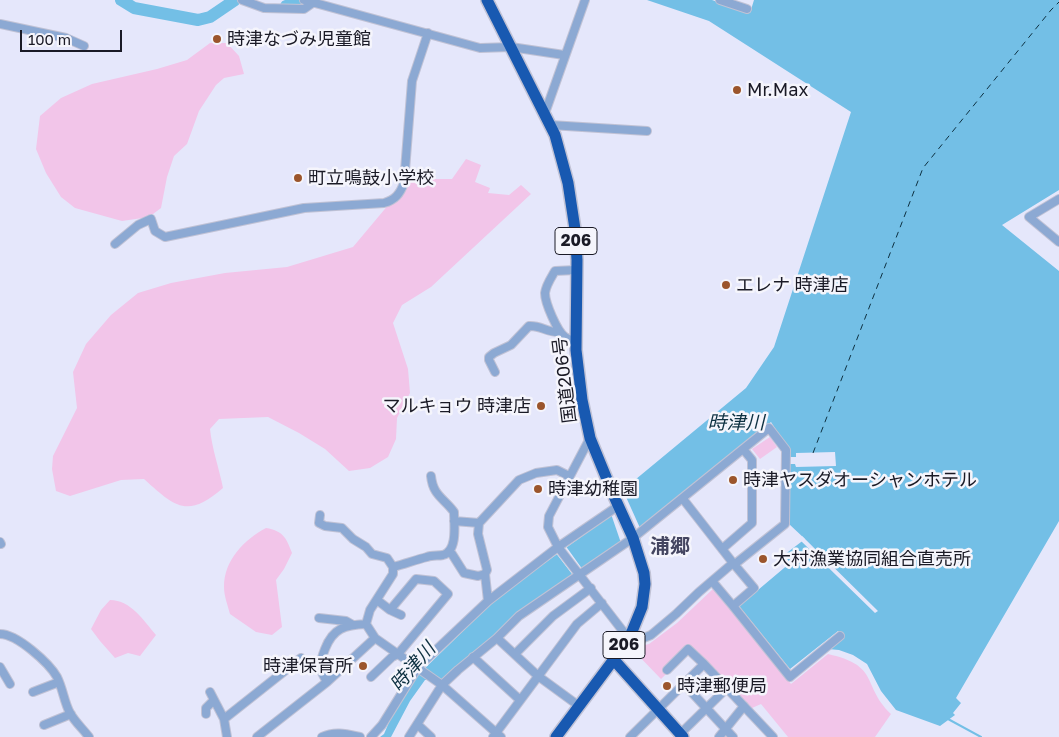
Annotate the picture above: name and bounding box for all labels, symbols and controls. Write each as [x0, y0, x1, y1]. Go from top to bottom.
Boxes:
scale bar [22, 20, 125, 52]
place label: 時津なづみ児童館 [227, 28, 371, 50]
text: 100 m [28, 30, 71, 48]
marker: 時津なづみ児童館 [211, 33, 223, 45]
place label: Mr.Max [747, 79, 808, 101]
marker: Mr.Max [731, 84, 743, 96]
place label: 町立鳴鼓小学校 [308, 167, 434, 189]
marker: 町立鳴鼓小学校 [292, 172, 304, 184]
road number: 206 [555, 228, 597, 255]
place label: エレナ 時津店 [736, 274, 848, 296]
marker: エレナ 時津店 [720, 279, 732, 291]
street label: 国道206号 [549, 336, 581, 424]
place label: マルキョウ 時津店 [383, 395, 531, 417]
marker: マルキョウ 時津店 [535, 400, 547, 412]
water label: 時津川 [708, 412, 764, 434]
place label: 時津ヤスダオーシャンホテル [743, 469, 977, 491]
marker: 時津ヤスダオーシャンホテル [727, 474, 739, 486]
place label: 時津幼稚園 [548, 478, 638, 500]
marker: 時津幼稚園 [532, 483, 544, 495]
district label: 浦郷 [650, 535, 690, 559]
place label: 大村漁業協同組合直売所 [773, 548, 971, 570]
marker: 大村漁業協同組合直売所 [757, 553, 769, 565]
road number: 206 [603, 632, 645, 658]
water label: 時津川 [386, 638, 440, 696]
place label: 時津保育所 [263, 655, 353, 677]
marker: 時津保育所 [357, 660, 369, 672]
place label: 時津郵便局 [677, 675, 767, 697]
marker: 時津郵便局 [661, 680, 673, 692]

